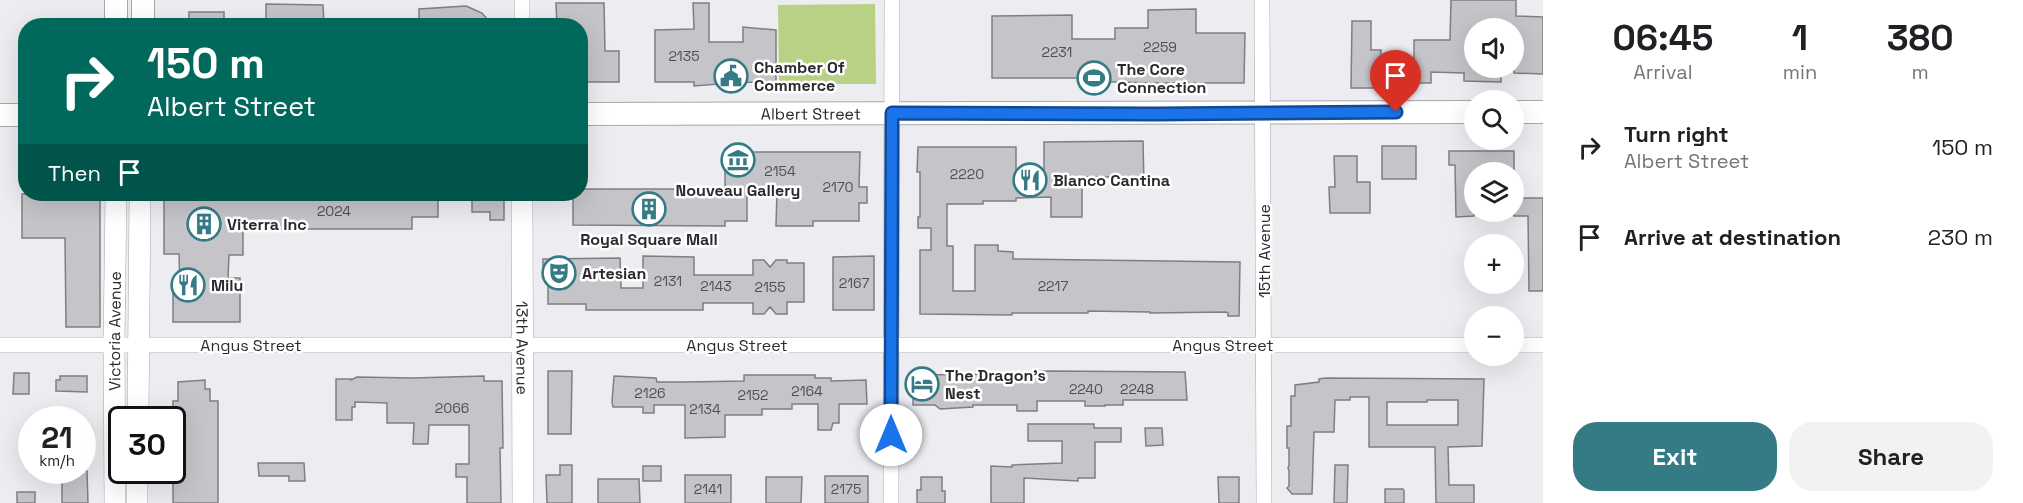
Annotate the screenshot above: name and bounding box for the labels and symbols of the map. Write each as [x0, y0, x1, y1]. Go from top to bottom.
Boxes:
house number: 2259 [1143, 38, 1177, 56]
house number: 2231 [1042, 43, 1072, 61]
house number: 2135 [668, 47, 700, 65]
pin [1370, 50, 1421, 112]
place label: Chamber Of Commerce [754, 57, 845, 96]
public building icon: Chamber Of Commerce [713, 58, 749, 94]
place label: The Core Connection [1117, 59, 1206, 98]
sports icon: The Core Connection [1076, 60, 1112, 96]
street label: Albert Street [761, 103, 861, 124]
museum icon: Nouveau Gallery [720, 142, 756, 178]
house number: 2154 [764, 162, 796, 180]
restaurant icon: Blanco Cantina [1012, 162, 1048, 198]
house number: 2220 [950, 165, 984, 183]
place label: Blanco Cantina [1053, 170, 1170, 191]
house number: 2170 [822, 178, 854, 196]
place label: Nouveau Gallery [676, 180, 800, 201]
building icon: Royal Square Mall [631, 191, 667, 227]
house number: 2024 [317, 202, 351, 220]
street label: 15th Avenue [1254, 204, 1275, 298]
building icon: Viterra Inc [186, 206, 222, 242]
place label: Viterra Inc [227, 214, 307, 235]
place label: Royal Square Mall [580, 229, 718, 250]
theatre icon: Artesian [541, 255, 577, 291]
place label: Artesian [582, 263, 646, 284]
restaurant icon: Milu [170, 267, 206, 303]
street label: Victoria Avenue [103, 271, 125, 391]
house number: 2131 [654, 272, 682, 290]
house number: 2167 [839, 274, 869, 292]
place label: Milu [211, 275, 243, 296]
house number: 2143 [700, 277, 732, 295]
house number: 2217 [1038, 277, 1068, 295]
house number: 2155 [754, 278, 786, 296]
street label: 13th Avenue [512, 301, 533, 395]
street label: Angus Street [200, 335, 302, 356]
street label: Angus Street [686, 335, 788, 356]
street label: Angus Street [1172, 335, 1274, 356]
place label: The Dragon's Nest [945, 365, 1046, 404]
hotel icon: The Dragon's Nest [904, 366, 940, 402]
house number: 2240 [1069, 380, 1103, 398]
house number: 2248 [1120, 380, 1154, 398]
house number: 2164 [791, 382, 823, 400]
house number: 2126 [634, 384, 666, 402]
house number: 2152 [737, 386, 769, 404]
house number: 2066 [435, 399, 469, 417]
house number: 2134 [689, 400, 721, 418]
position arrow [859, 403, 923, 467]
speed limit sign: 30 [108, 406, 186, 484]
house number: 2141 [694, 480, 722, 498]
house number: 2175 [831, 480, 861, 498]

